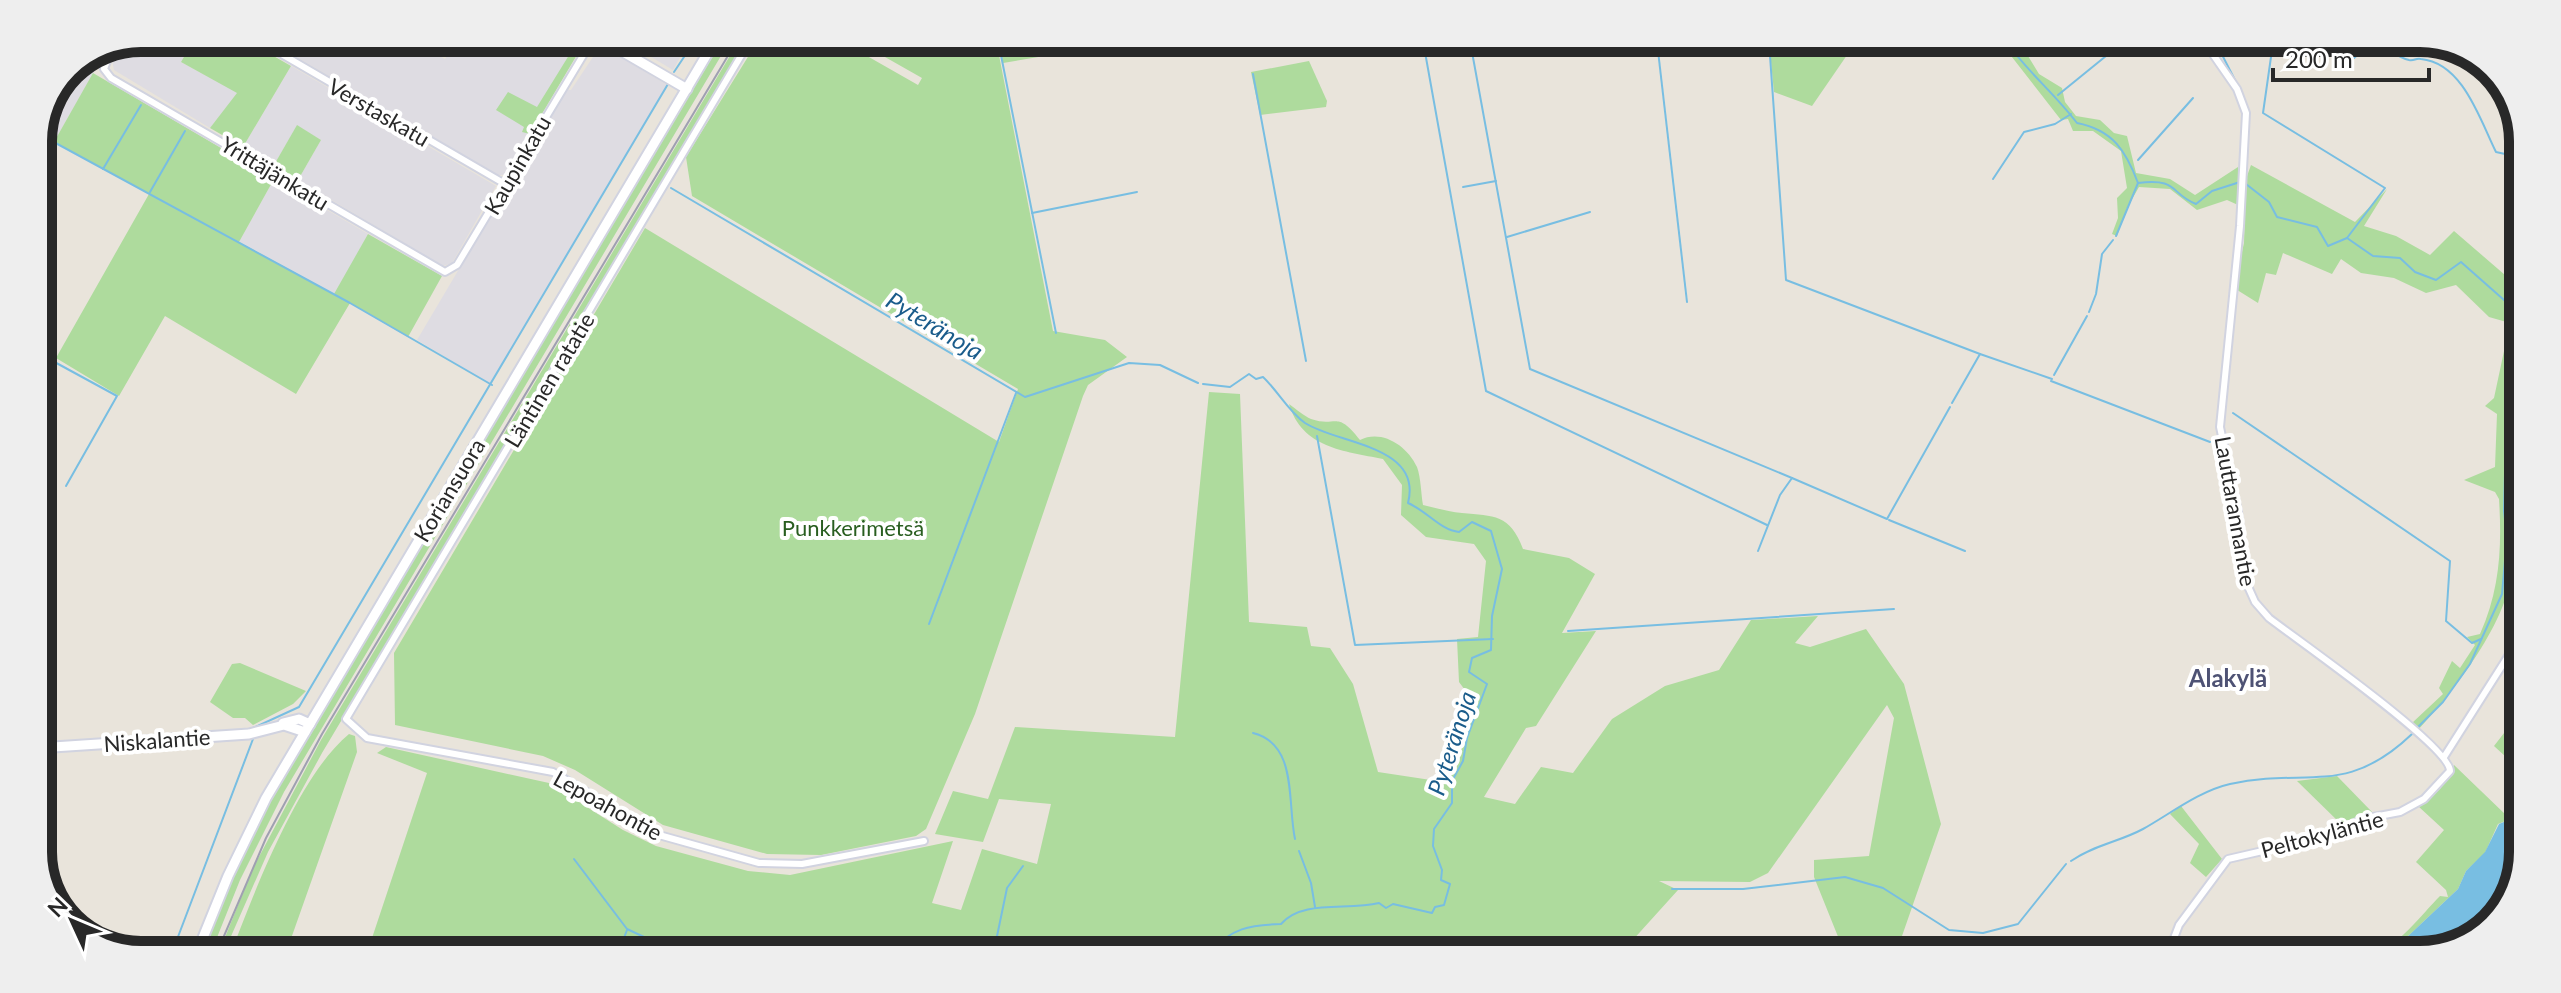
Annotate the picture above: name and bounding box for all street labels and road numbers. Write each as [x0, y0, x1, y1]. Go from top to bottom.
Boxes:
street label: Verstaskatu [323, 72, 435, 152]
street label: Kaupinkatu [478, 111, 556, 219]
street label: Yrittäjänkatu [216, 130, 334, 216]
street label: Läntinen ratatie [498, 308, 600, 452]
street label: Koriansuora [408, 433, 490, 547]
street label: Lauttarannantie [2210, 434, 2262, 588]
street label: Niskalantie [103, 723, 211, 757]
street label: Lepoahontie [549, 764, 667, 846]
street label: Peltokyläntie [2258, 805, 2386, 863]

